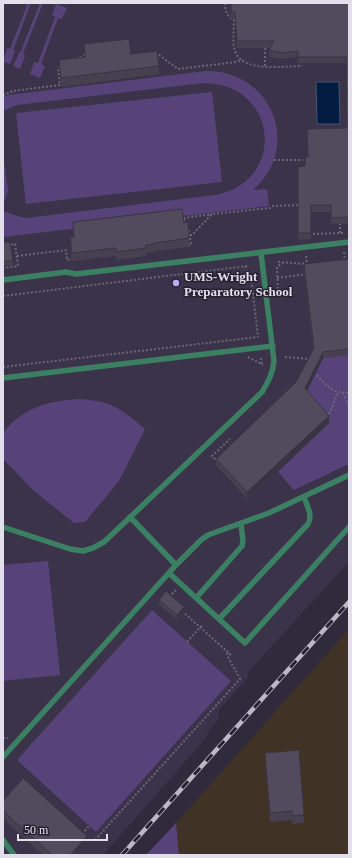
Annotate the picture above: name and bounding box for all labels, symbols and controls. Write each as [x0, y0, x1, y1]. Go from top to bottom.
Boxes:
place label: UMS-Wright Preparatory School [184, 269, 293, 299]
marker: UMS-Wright Preparatory School [171, 278, 181, 288]
scale bar [18, 816, 107, 842]
text: 50 m [24, 823, 49, 837]

